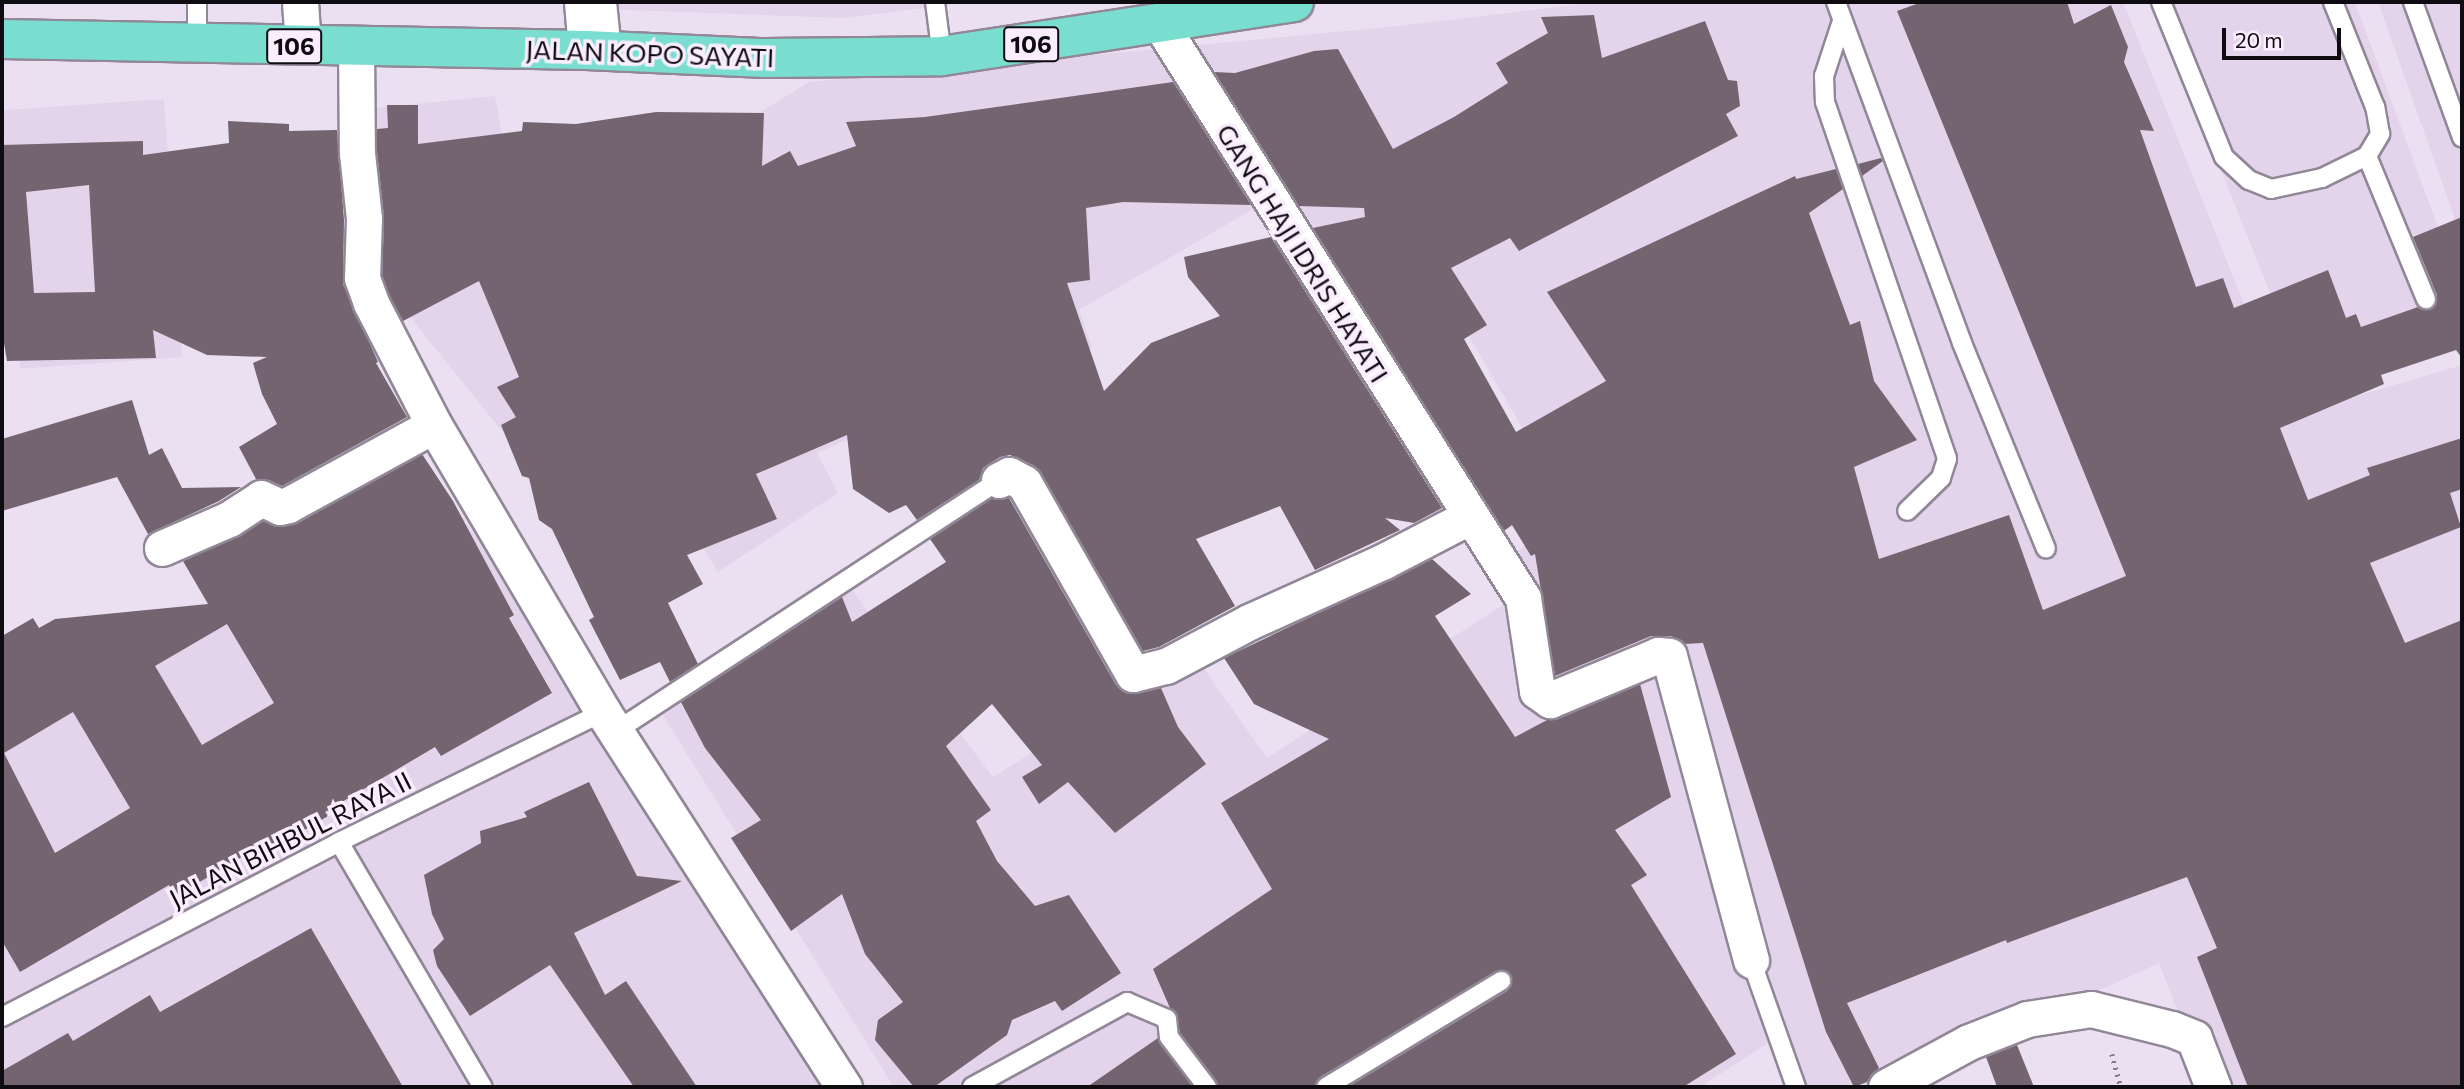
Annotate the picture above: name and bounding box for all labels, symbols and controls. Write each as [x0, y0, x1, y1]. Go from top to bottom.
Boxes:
scale bar [2226, 14, 2345, 58]
road number: 106 [1003, 24, 1059, 64]
road number: 106 [266, 26, 322, 66]
text: 20 m [2235, 27, 2283, 52]
street label: JALAN KOPO SAYATI [525, 33, 775, 73]
street label: GANG HAJI IDRIS HAYATI [1211, 118, 1395, 388]
street label: JALAN BIHBUL RAYA II [164, 764, 416, 914]

